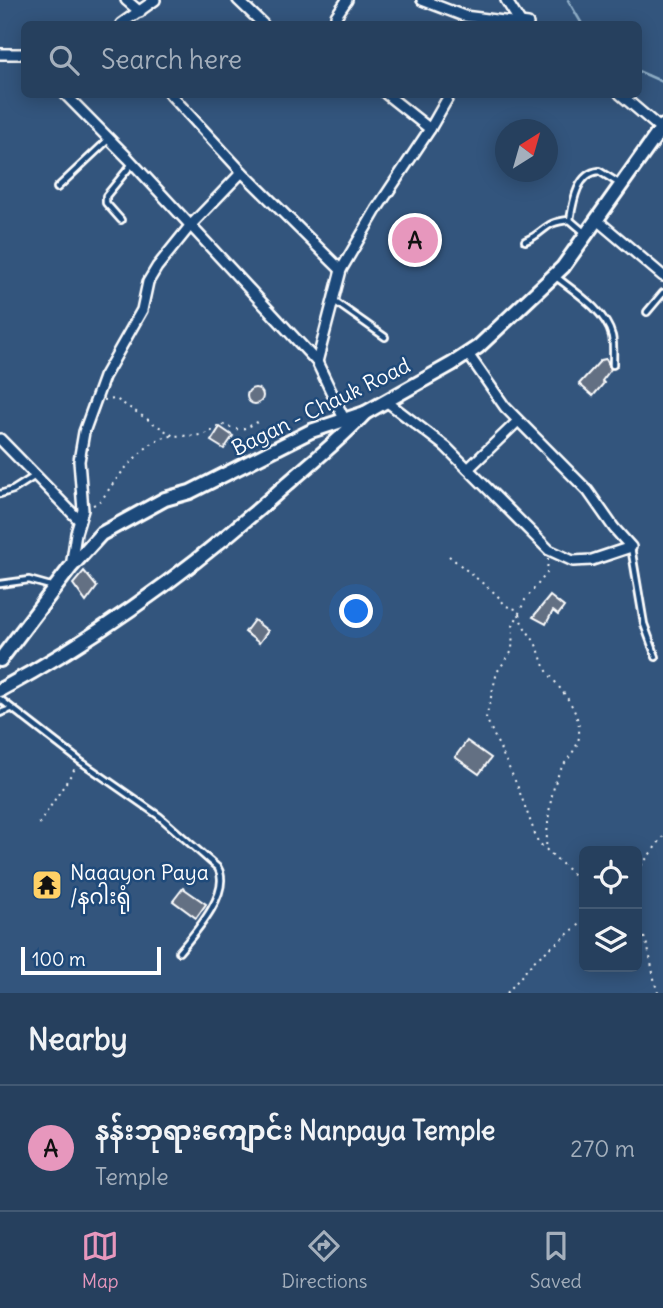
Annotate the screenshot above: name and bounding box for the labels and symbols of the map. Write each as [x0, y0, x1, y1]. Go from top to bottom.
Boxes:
north arrow [495, 119, 558, 182]
pin: A [392, 214, 438, 266]
street label: Bagan - Chauk Road [227, 352, 415, 462]
your location [339, 594, 373, 628]
place label: Nagayon Paya /နဂါးရုံ [70, 859, 209, 914]
temple icon: Nagayon Paya /နဂါးရုံ [30, 868, 64, 902]
scale bar [21, 944, 161, 976]

